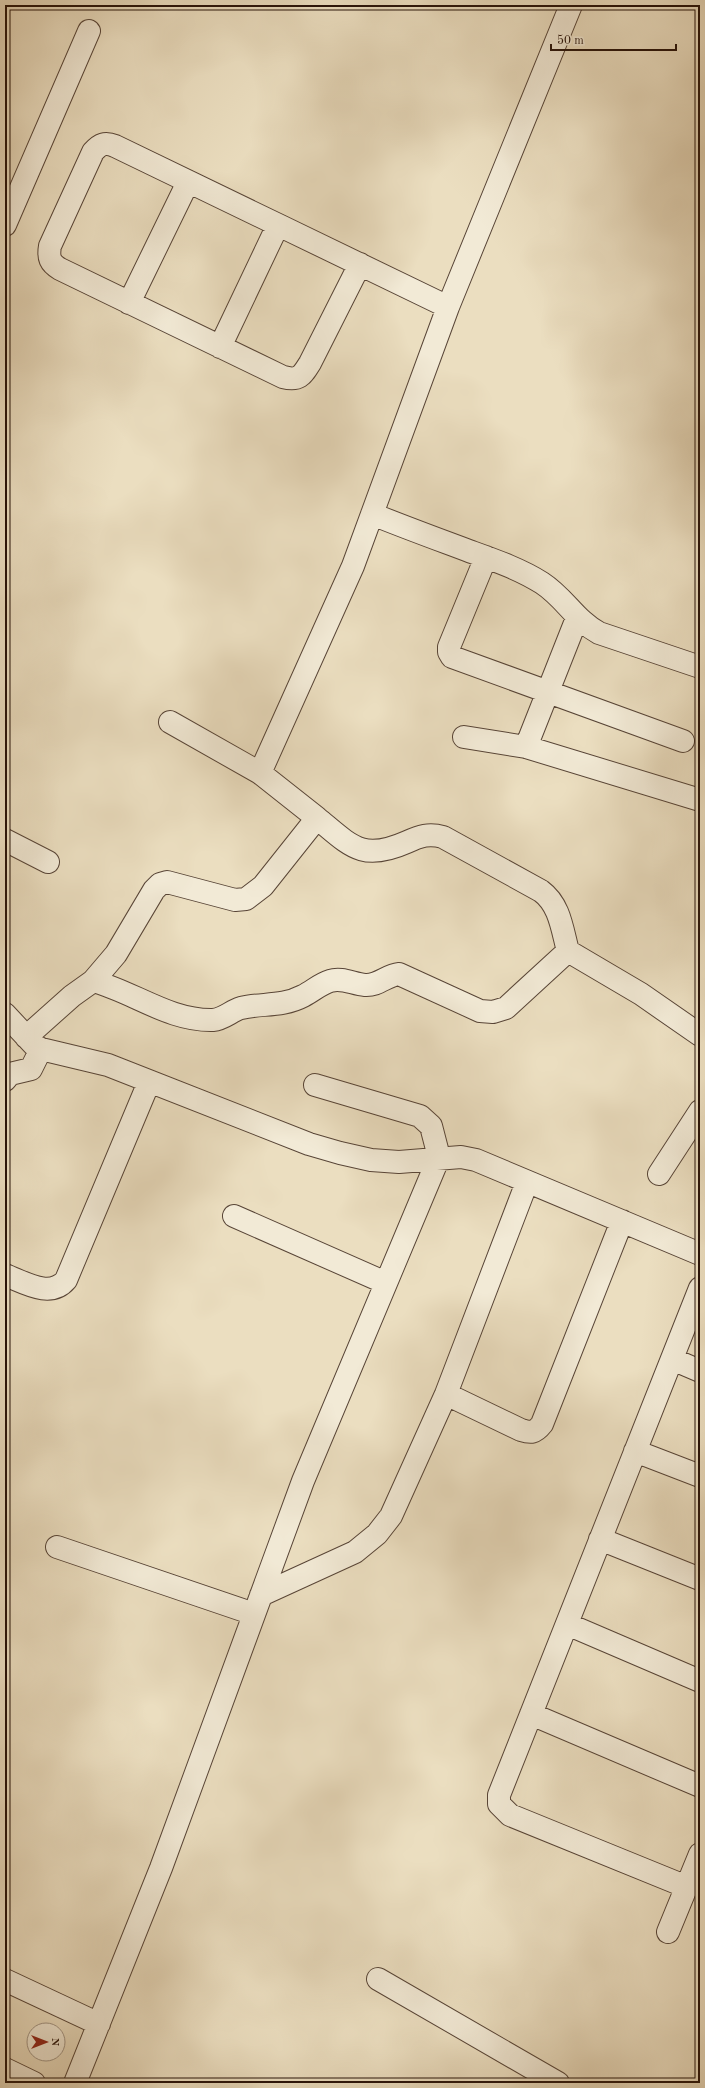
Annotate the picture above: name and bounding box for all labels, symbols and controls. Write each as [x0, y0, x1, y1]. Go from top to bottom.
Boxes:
scale bar [551, 26, 676, 52]
text: 50 m [557, 34, 584, 47]
north arrow [26, 2022, 66, 2062]
text: N [49, 2038, 60, 2047]

